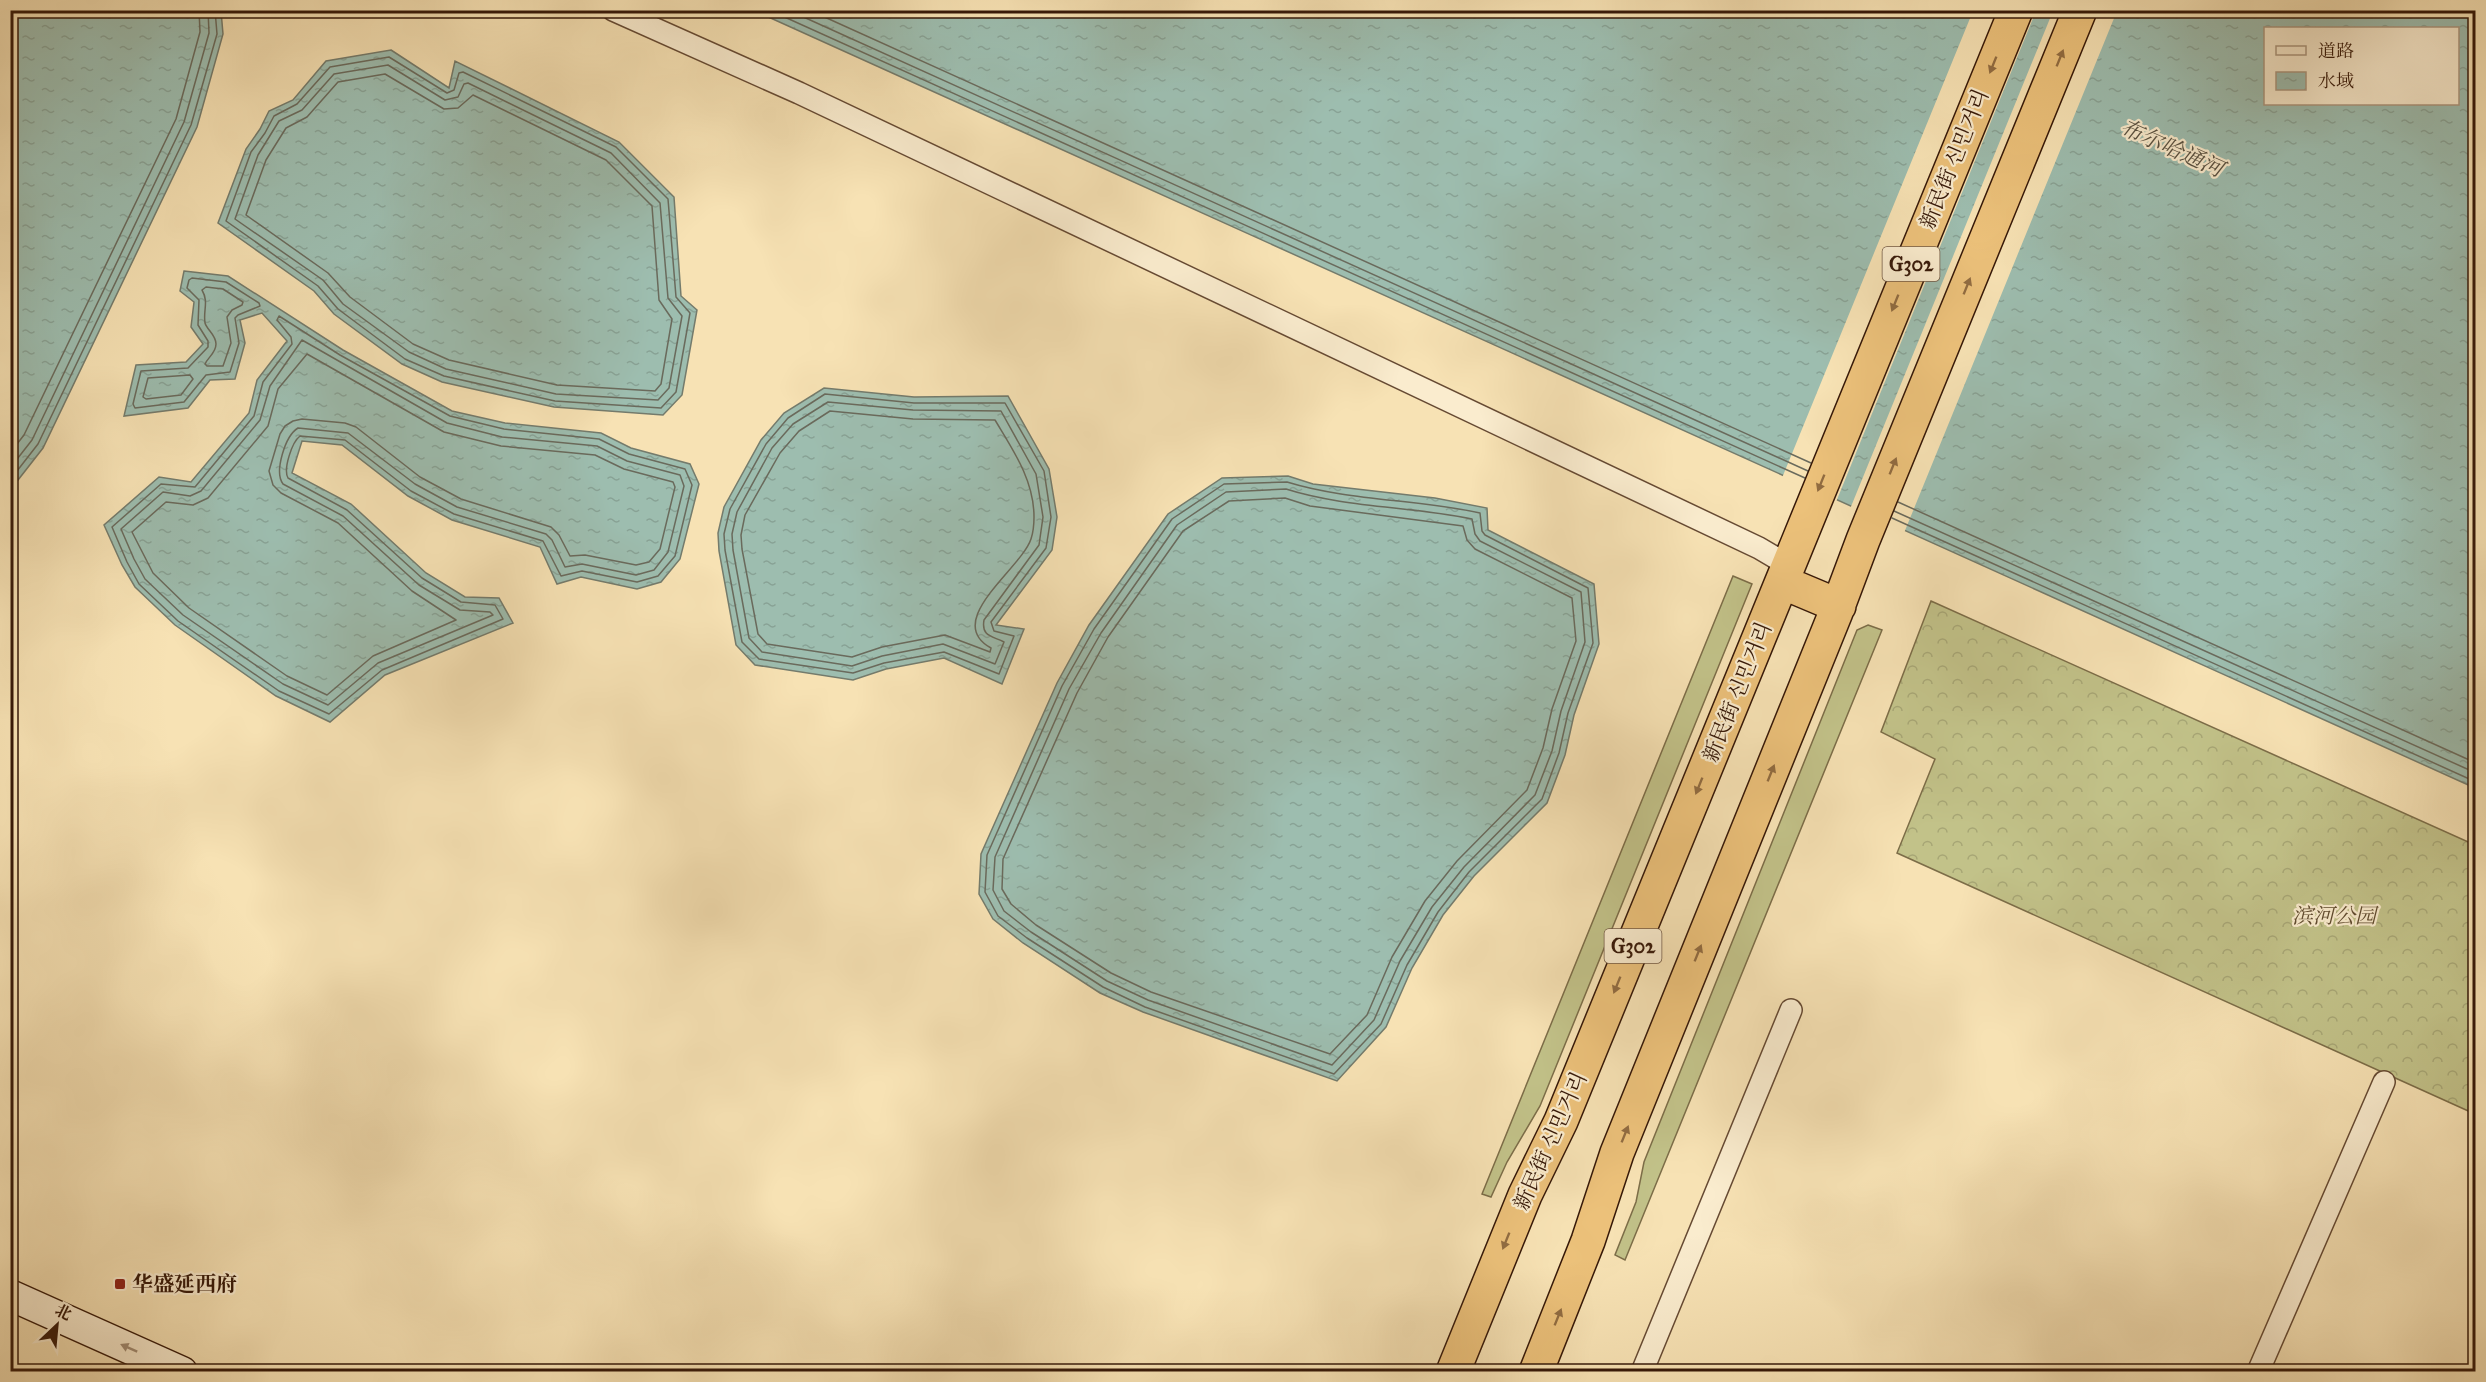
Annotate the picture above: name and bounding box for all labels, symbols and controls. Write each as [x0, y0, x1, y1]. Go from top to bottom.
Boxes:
legend [2264, 27, 2459, 105]
text: 道路 [2318, 40, 2354, 62]
one-way arrow [2056, 49, 2065, 67]
one-way arrow [1988, 56, 1998, 74]
text: 水域 [2318, 70, 2354, 92]
street label: 新民街 신민거리 [1914, 85, 1994, 233]
water label: 布尔哈通河 [2116, 113, 2231, 184]
road number: G302 [1882, 247, 1940, 281]
one-way arrow [1962, 276, 1972, 294]
one-way arrow [1890, 294, 1899, 312]
one-way arrow [1889, 457, 1898, 475]
one-way arrow [1816, 475, 1826, 493]
street label: 新民街 신민거리 [1697, 618, 1777, 766]
one-way arrow [1766, 763, 1776, 781]
one-way arrow [1694, 777, 1704, 795]
park label: 滨河公园 [2292, 903, 2379, 929]
road number: G302 [1604, 929, 1662, 963]
one-way arrow [1693, 944, 1703, 962]
one-way arrow [1612, 977, 1622, 995]
street label: 新民街 신민거리 [1508, 1068, 1592, 1214]
one-way arrow [1621, 1125, 1630, 1143]
one-way arrow [1501, 1233, 1511, 1251]
place label: 华盛延西府 [132, 1271, 237, 1297]
marker: 华盛延西府 [113, 1277, 127, 1291]
north arrow [27, 1295, 87, 1355]
text: 北 [52, 1300, 75, 1324]
one-way arrow [1554, 1308, 1563, 1326]
one-way arrow [120, 1342, 138, 1352]

